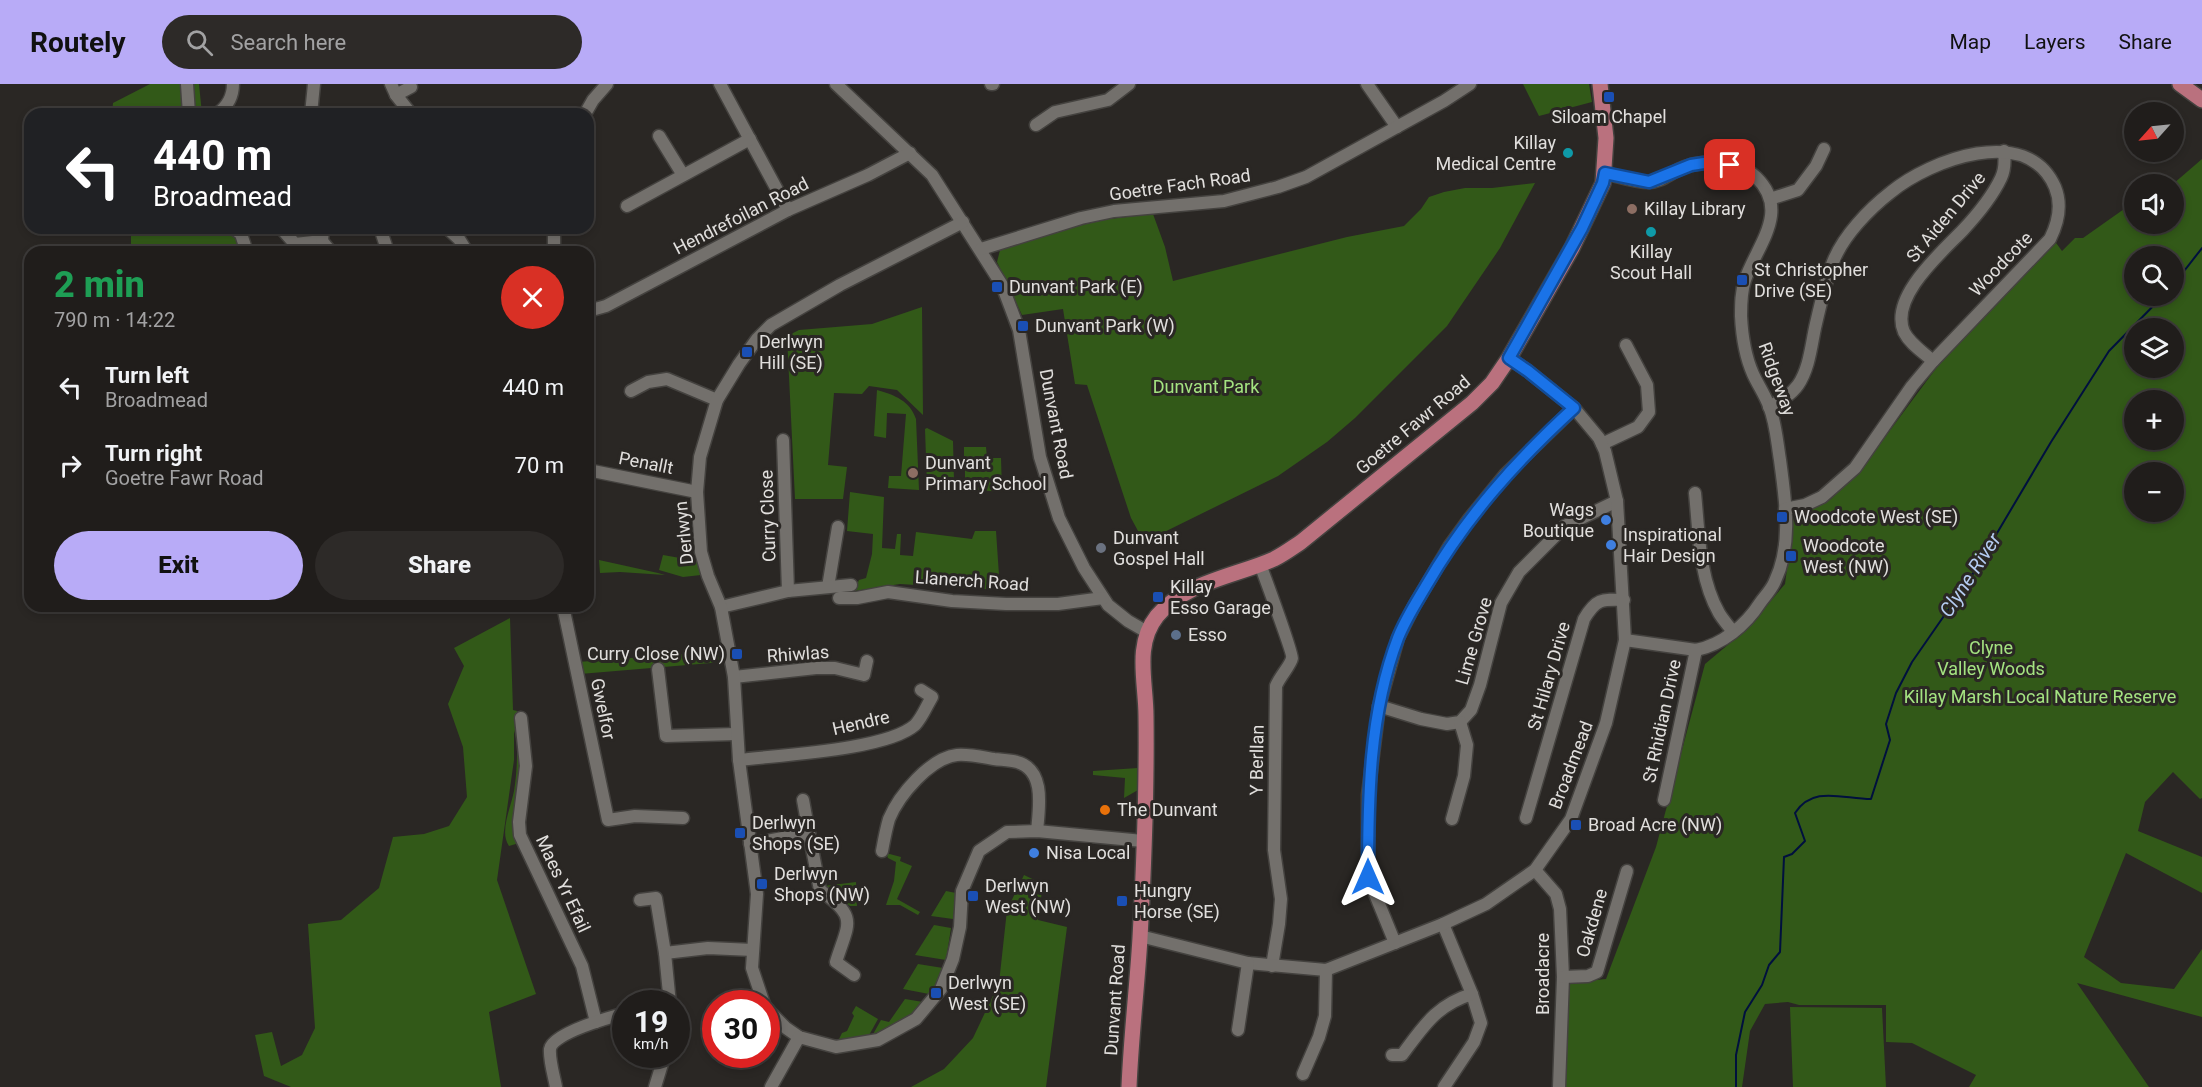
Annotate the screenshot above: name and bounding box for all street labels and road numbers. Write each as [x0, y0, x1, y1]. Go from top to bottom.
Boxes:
street label: Goetre Fach Road [1108, 164, 1252, 205]
street label: St Aiden Drive [1902, 167, 1990, 266]
street label: Hendrefoilan Road [670, 172, 812, 259]
street label: Woodcote [1965, 227, 2037, 300]
street label: Ridgeway [1754, 339, 1801, 419]
street label: Dunvant Road [1036, 367, 1077, 481]
street label: Goetre Fawr Road [1351, 371, 1474, 479]
street label: Penallt [617, 447, 675, 478]
street label: Curry Close [755, 470, 780, 562]
street label: Derlwyn [670, 500, 697, 566]
street label: Llanerch Road [914, 566, 1030, 595]
street label: Lime Grove [1451, 595, 1496, 687]
street label: St Hilary Drive [1523, 619, 1574, 733]
street label: Rhiwlas [766, 641, 830, 666]
street label: St Rhidian Drive [1638, 657, 1685, 785]
street label: Gwelfor [587, 676, 620, 742]
street label: Hendre [830, 706, 891, 739]
street label: Broadmead [1544, 718, 1597, 812]
street label: Y Berllan [1245, 725, 1268, 795]
street label: Maes Yr Efail [532, 832, 595, 936]
street label: Oakdene [1572, 886, 1611, 960]
street label: Broadacre [1532, 933, 1553, 1015]
street label: Dunvant Road [1100, 944, 1129, 1056]

